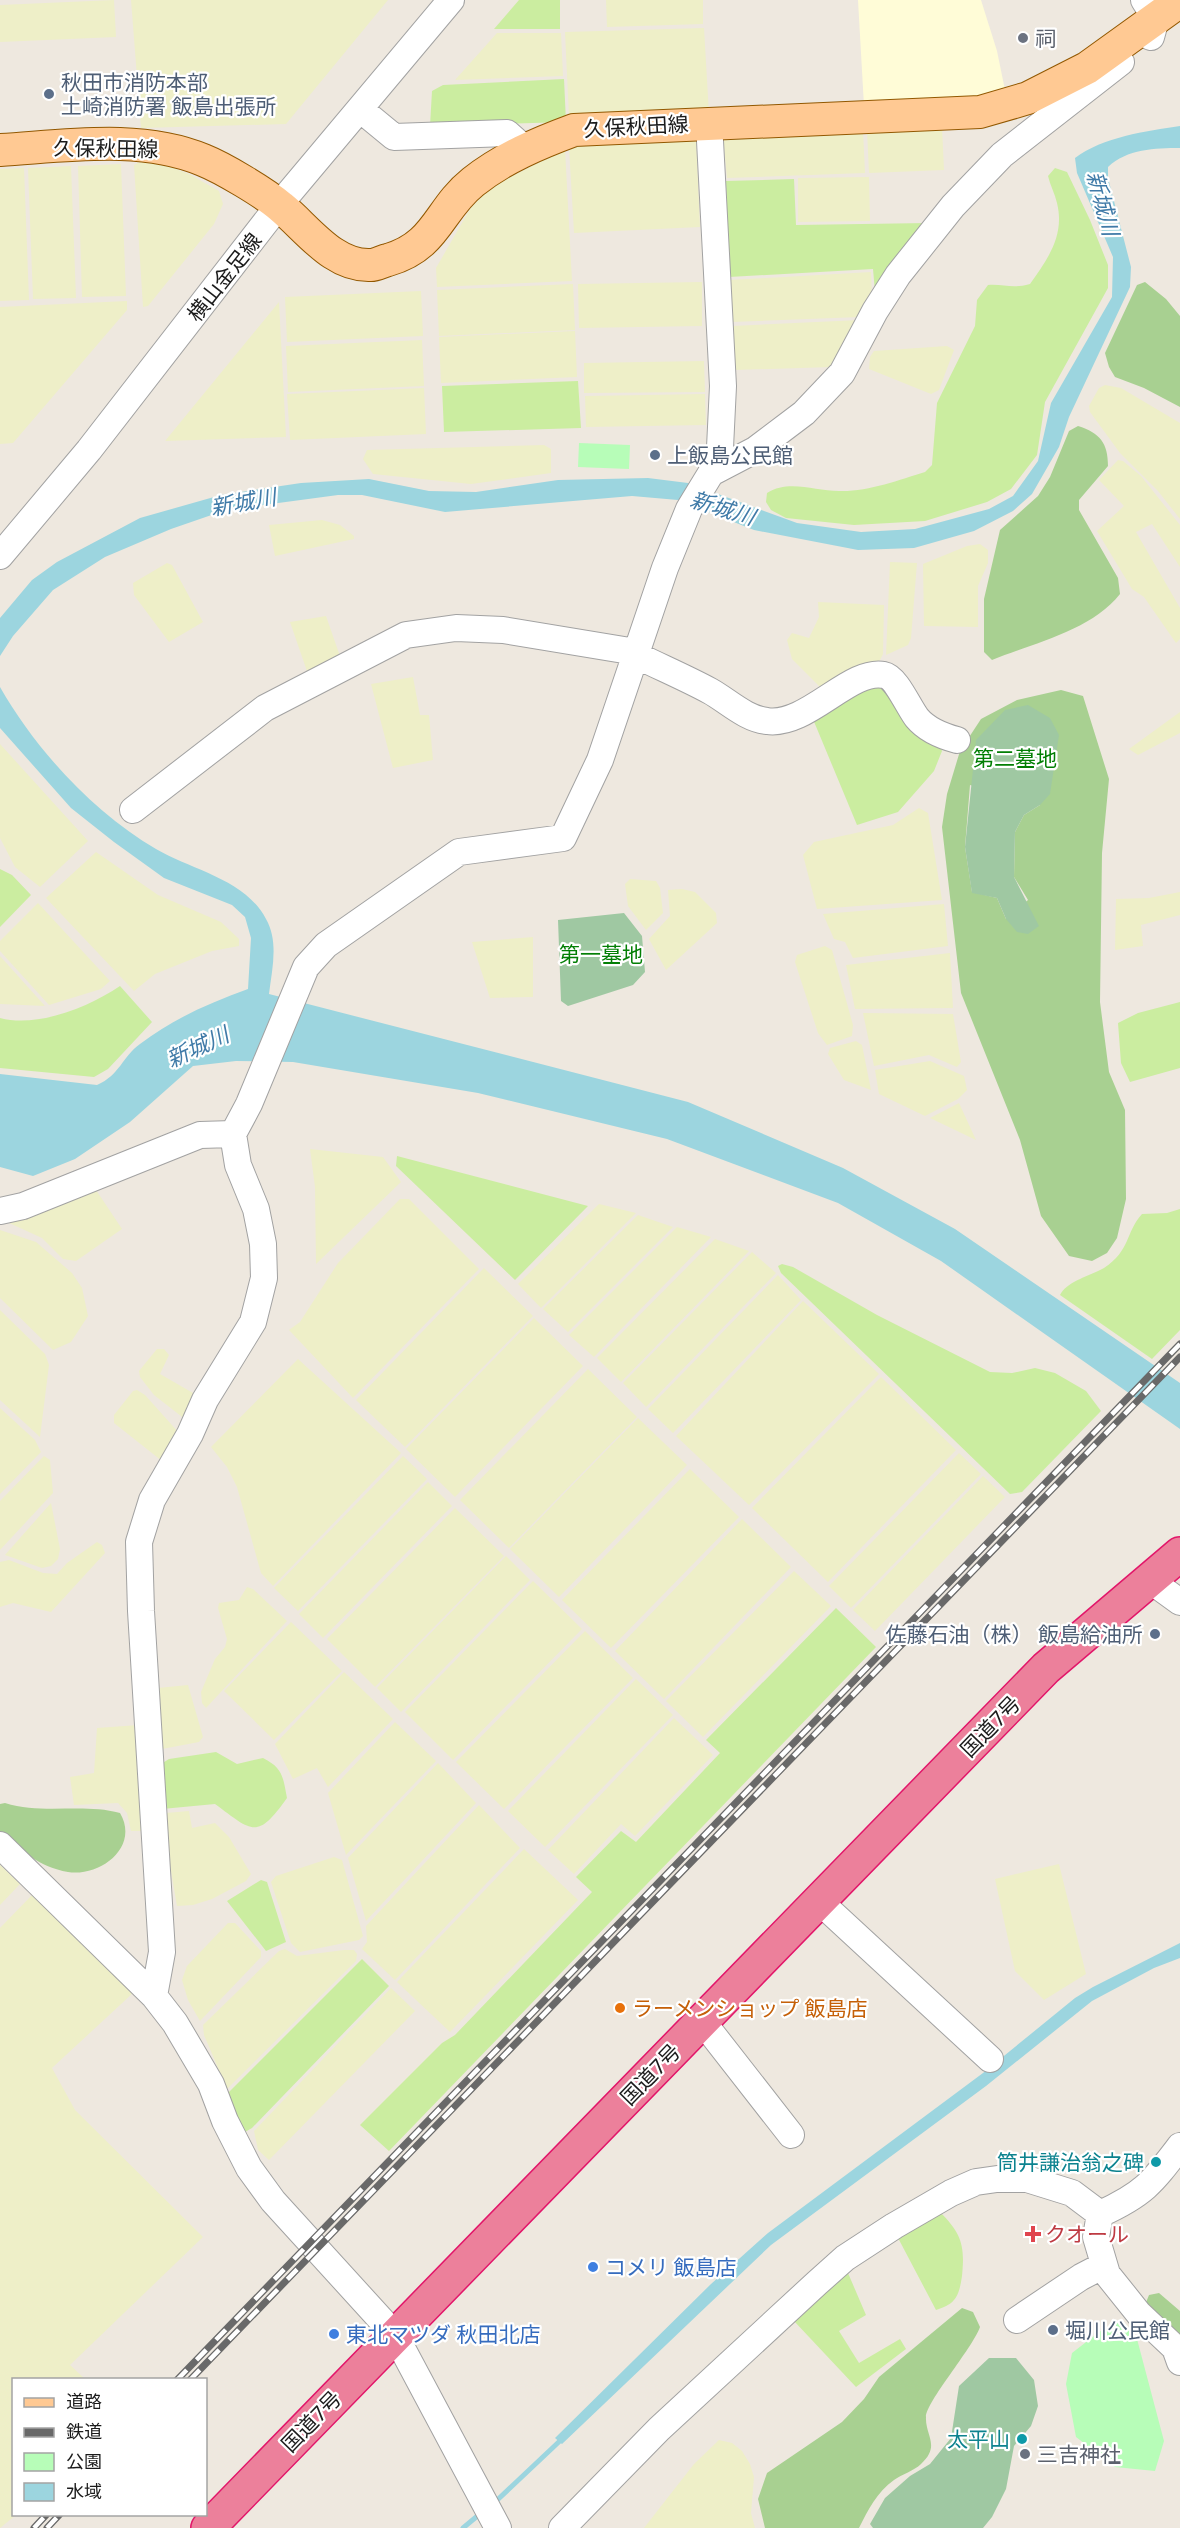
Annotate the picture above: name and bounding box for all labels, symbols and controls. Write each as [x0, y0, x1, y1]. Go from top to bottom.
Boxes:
place label: 祠 [1035, 24, 1056, 52]
marker: 祠 [1016, 31, 1030, 45]
place label: 秋田市消防本部 土崎消防署 飯島出張所 [61, 68, 276, 120]
marker: 秋田市消防本部 土崎消防署 飯島出張所 [42, 87, 56, 101]
street label: 久保秋田線 [583, 109, 689, 143]
street label: 久保秋田線 [53, 133, 159, 163]
water label: 新城川 [1081, 167, 1128, 241]
street label: 横山金足線 [181, 227, 267, 327]
place label: 上飯島公民館 [667, 441, 793, 469]
marker: 上飯島公民館 [648, 448, 662, 462]
water label: 新城川 [208, 480, 280, 522]
water label: 新城川 [687, 483, 761, 532]
park label: 第二墓地 [973, 744, 1057, 772]
park label: 第一墓地 [559, 940, 643, 968]
water label: 新城川 [161, 1018, 235, 1074]
place label: 佐藤石油（株） 飯島給油所 [886, 1620, 1143, 1648]
marker: 佐藤石油（株） 飯島給油所 [1148, 1627, 1162, 1641]
street label: 国道7号 [954, 1689, 1026, 1763]
place label: ラーメンショップ 飯島店 [632, 1994, 868, 2022]
marker: ラーメンショップ 飯島店 [613, 2001, 627, 2015]
street label: 国道7号 [614, 2037, 686, 2111]
place label: 筒井謙治翁之碑 [997, 2148, 1144, 2176]
marker: 筒井謙治翁之碑 [1149, 2155, 1163, 2169]
place label: クオール [1045, 2220, 1129, 2248]
marker: クオール [1026, 2227, 1040, 2241]
place label: コメリ 飯島店 [605, 2253, 736, 2281]
marker: コメリ 飯島店 [586, 2260, 600, 2274]
place label: 堀川公民館 [1065, 2316, 1170, 2344]
place label: 東北マツダ 秋田北店 [346, 2320, 540, 2348]
marker: 堀川公民館 [1046, 2323, 1060, 2337]
marker: 東北マツダ 秋田北店 [327, 2327, 341, 2341]
legend [12, 2378, 207, 2516]
street label: 国道7号 [275, 2384, 347, 2458]
text: 道路 [66, 2389, 102, 2413]
text: 鉄道 [66, 2419, 102, 2443]
place label: 太平山 [947, 2425, 1010, 2453]
marker: 太平山 [1015, 2432, 1029, 2446]
place label: 三吉神社 [1037, 2440, 1121, 2468]
marker: 三吉神社 [1018, 2447, 1032, 2461]
text: 公園 [66, 2449, 102, 2473]
text: 水域 [66, 2479, 102, 2503]

